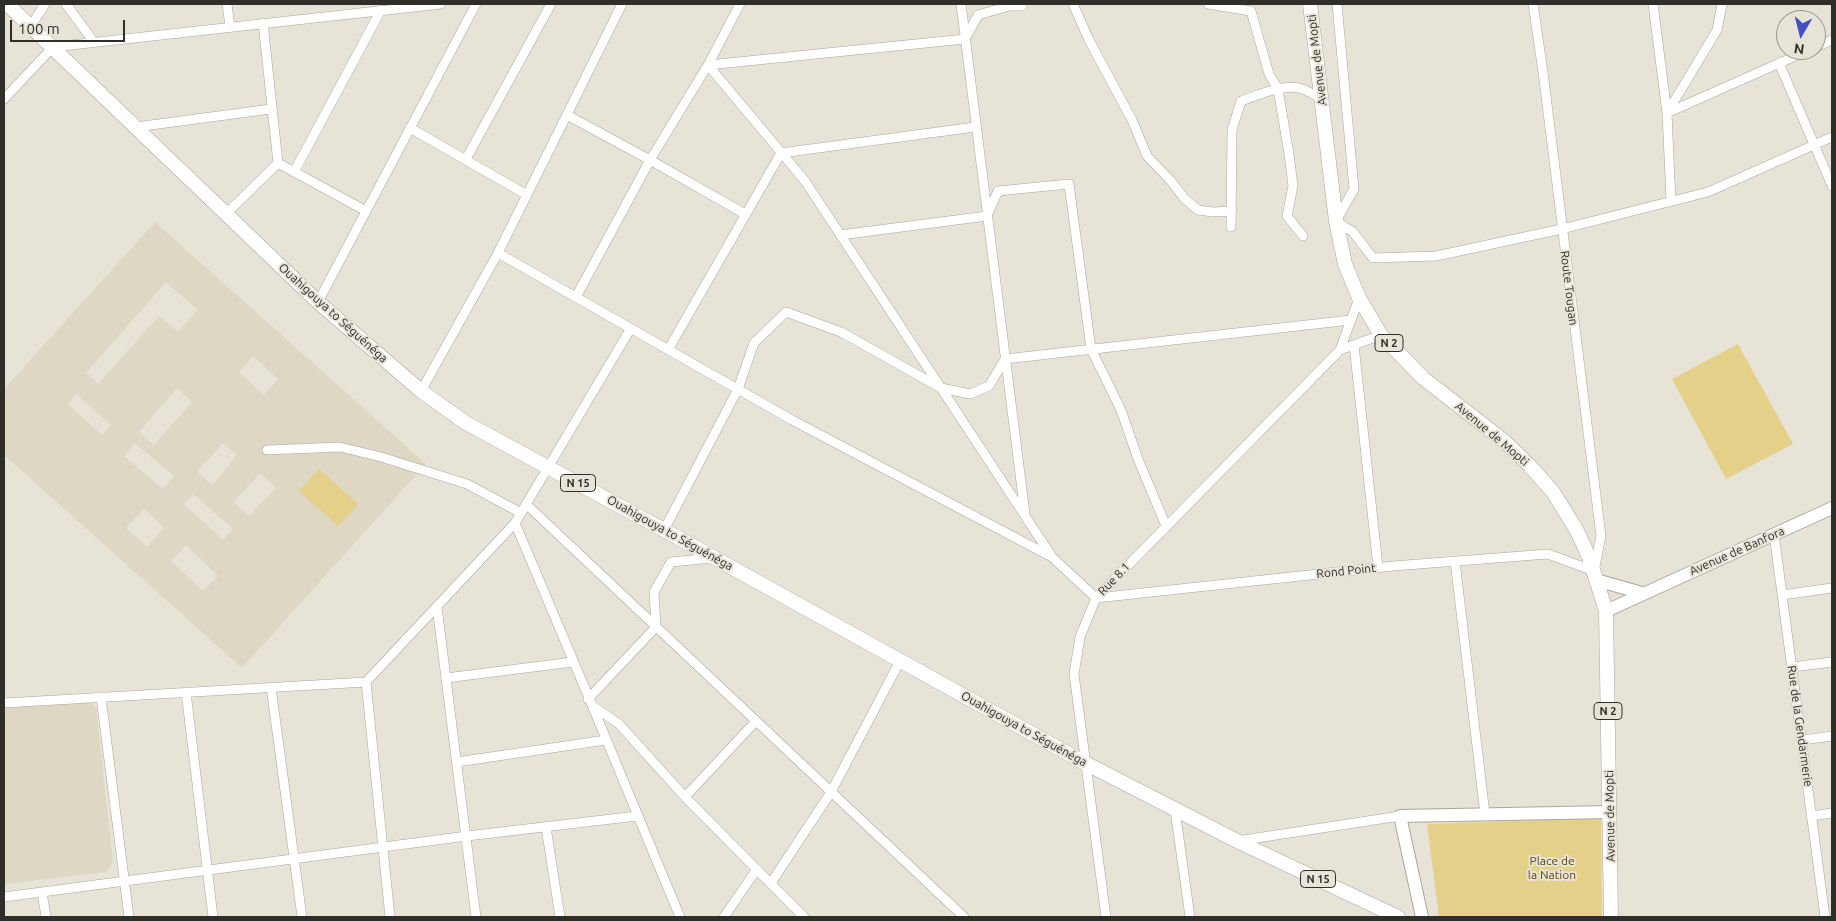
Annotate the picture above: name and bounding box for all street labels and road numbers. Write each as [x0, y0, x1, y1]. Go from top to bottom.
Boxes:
street label: Avenue de Mopti [1304, 14, 1330, 106]
street label: Route Tougan [1557, 250, 1581, 326]
street label: Ouahigouya to Séguénéga [275, 260, 391, 366]
road number: N 2 [1375, 334, 1403, 352]
street label: Avenue de Mopti [1452, 399, 1532, 469]
road number: N 15 [560, 474, 596, 492]
street label: Ouahigouya to Séguénéga [604, 492, 736, 574]
street label: Avenue de Banfora [1687, 524, 1787, 578]
street label: Rue 8.1 [1095, 560, 1133, 598]
street label: Rond Point [1316, 561, 1376, 581]
street label: Rue de la Gendarmerie [1784, 664, 1816, 788]
street label: Ouahigouya to Séguénéga [958, 688, 1090, 770]
road number: N 2 [1594, 702, 1622, 719]
street label: Avenue de Mopti [1602, 770, 1618, 862]
road number: N 15 [1300, 871, 1336, 888]

